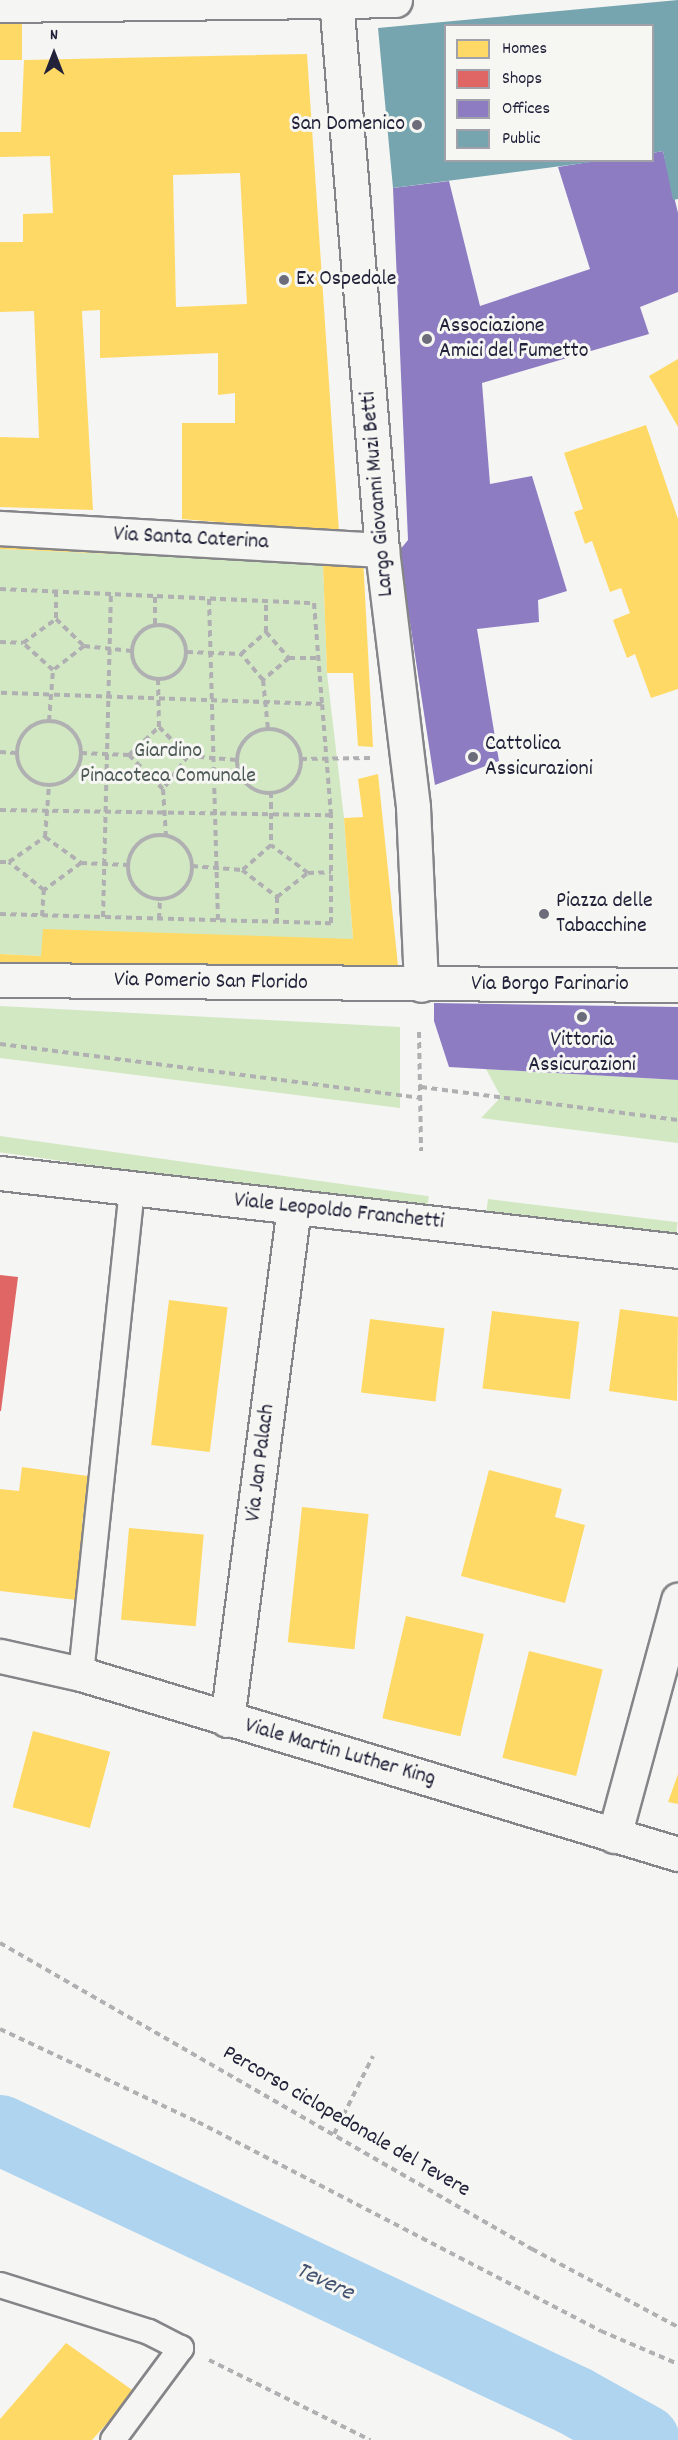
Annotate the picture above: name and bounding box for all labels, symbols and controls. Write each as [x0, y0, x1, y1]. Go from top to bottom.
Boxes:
north arrow [24, 24, 84, 84]
text: N [50, 24, 58, 47]
legend [444, 24, 654, 162]
text: Homes [502, 37, 547, 62]
text: Shops [502, 67, 542, 92]
text: Offices [502, 97, 550, 122]
place label: San Domenico [291, 112, 405, 138]
marker: San Domenico [410, 118, 424, 132]
text: Public [502, 127, 541, 152]
place label: Ex Ospedale [296, 267, 396, 293]
marker: Ex Ospedale [277, 273, 291, 287]
place label: Associazione Amici del Fumetto [439, 313, 588, 364]
marker: Associazione Amici del Fumetto [420, 332, 434, 346]
street label: Largo Giovanni Muzi Betti [356, 390, 400, 598]
street label: Via Santa Caterina [113, 522, 269, 556]
place label: Cattolica Assicurazioni [485, 731, 593, 782]
park label: Giardino Pinacoteca Comunale [80, 738, 256, 790]
marker: Cattolica Assicurazioni [466, 750, 480, 764]
place label: Piazza delle Tabacchine [556, 888, 653, 939]
marker: Piazza delle Tabacchine [537, 907, 551, 921]
street label: Via Pomerio San Florido [114, 967, 308, 997]
street label: Via Borgo Farinario [471, 972, 629, 998]
marker: Vittoria Assicurazioni [575, 1010, 589, 1024]
place label: Vittoria Assicurazioni [528, 1027, 636, 1078]
street label: Viale Leopoldo Franchetti [233, 1188, 445, 1236]
street label: Via Jan Palach [241, 1403, 281, 1523]
street label: Viale Martin Luther King [242, 1713, 438, 1793]
street label: Percorso ciclopedonale del Tevere [218, 2040, 474, 2204]
water label: Tevere [291, 2257, 357, 2309]

